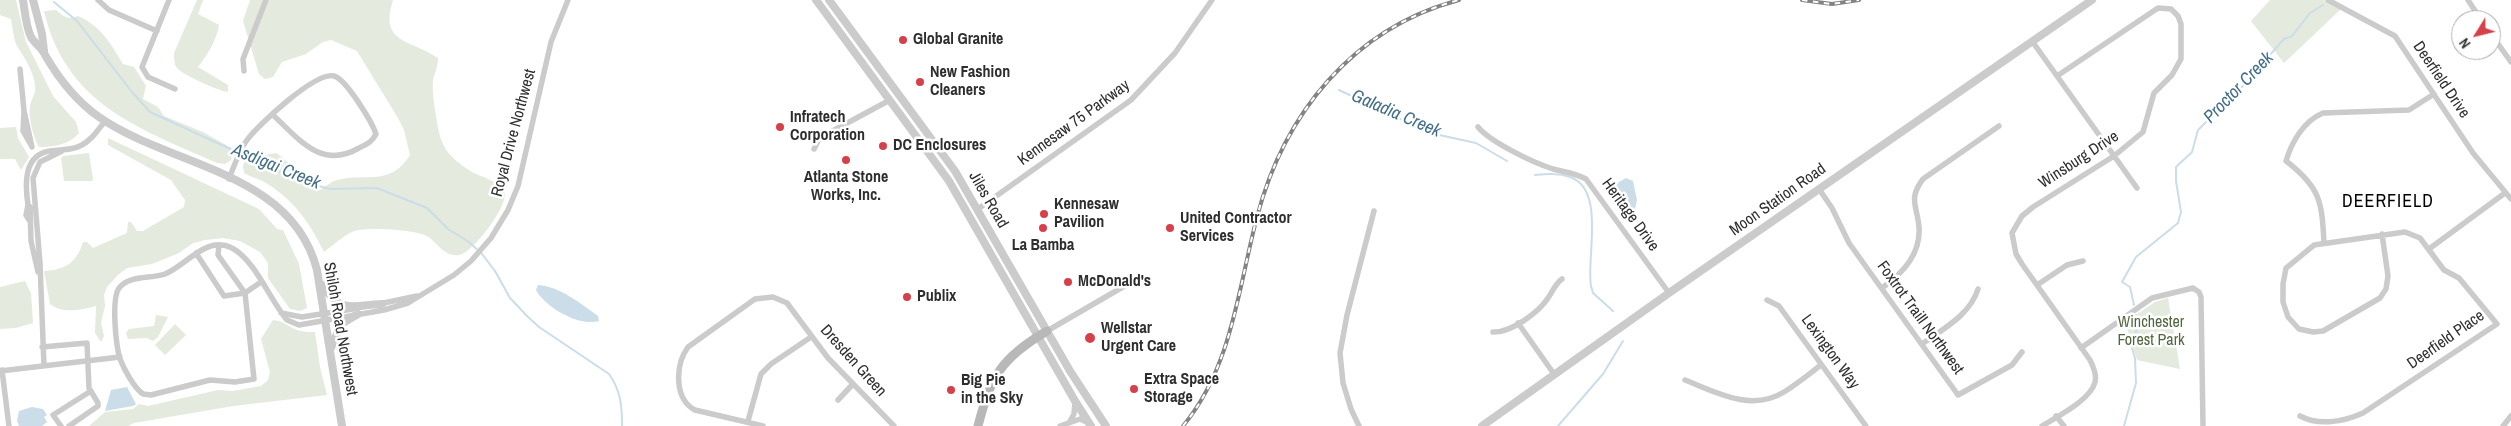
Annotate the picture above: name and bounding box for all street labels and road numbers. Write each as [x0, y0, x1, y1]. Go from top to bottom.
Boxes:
street label: Deerfield Drive [2408, 38, 2474, 122]
street label: Royal Drive Northwest [488, 67, 540, 199]
street label: Kennesaw 75 Parkway [1014, 76, 1134, 170]
street label: Winsburg Drive [2036, 127, 2122, 193]
street label: Moon Station Road [1726, 160, 1830, 240]
street label: Jiles Road [964, 168, 1012, 232]
street label: Heritage Drive [1597, 175, 1663, 255]
street label: Foxtrot Traill Northwest [1872, 258, 1968, 378]
street label: Shiloh Road Northwest [319, 261, 361, 397]
street label: Deerfield Place [2404, 306, 2488, 374]
street label: Lexington Way [1797, 311, 1863, 393]
street label: Dresden Green [816, 321, 890, 401]

